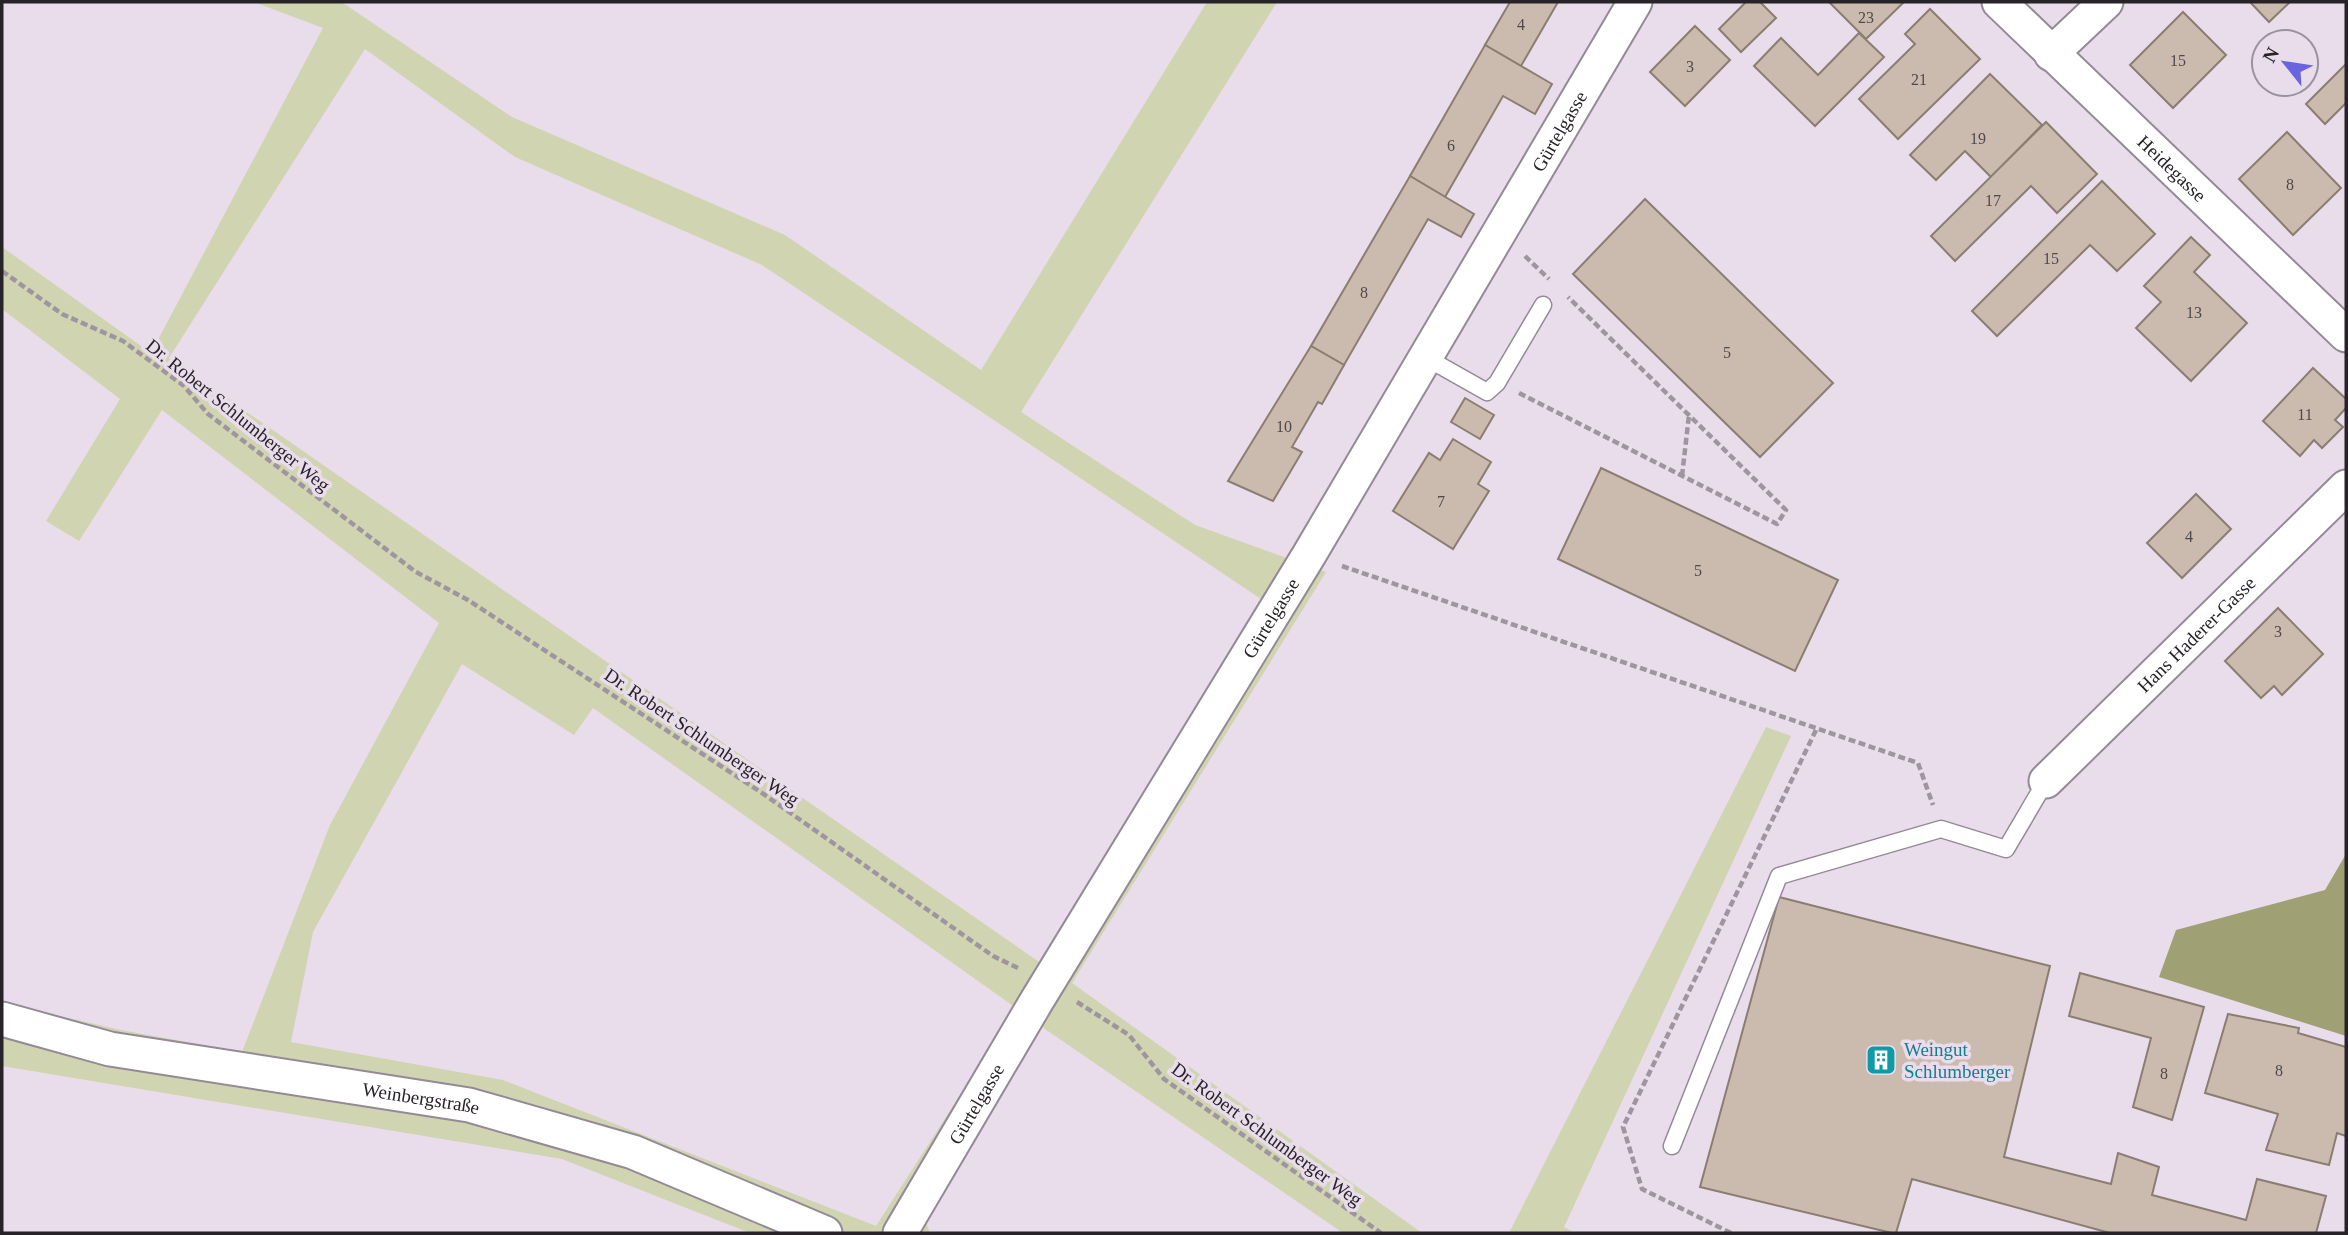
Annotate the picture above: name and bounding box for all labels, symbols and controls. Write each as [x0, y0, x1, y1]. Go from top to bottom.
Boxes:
house number: 23 [1858, 9, 1874, 26]
house number: 4 [1517, 16, 1525, 33]
north arrow [2250, 28, 2320, 98]
text: N [2258, 43, 2283, 66]
house number: 15 [2170, 52, 2186, 69]
house number: 3 [1686, 58, 1694, 75]
house number: 21 [1911, 71, 1927, 88]
street label: Gürtelgasse [1527, 87, 1591, 175]
house number: 19 [1970, 130, 1986, 147]
street label: Heidegasse [2134, 131, 2211, 206]
house number: 6 [1447, 137, 1455, 154]
house number: 8 [2286, 176, 2294, 193]
house number: 17 [1985, 192, 2001, 209]
house number: 15 [2043, 250, 2059, 267]
house number: 8 [1360, 284, 1368, 301]
house number: 13 [2186, 304, 2202, 321]
street label: Dr. Robert Schlumberger Weg [142, 334, 334, 496]
house number: 5 [1723, 344, 1731, 361]
house number: 11 [2297, 406, 2313, 423]
house number: 10 [1276, 418, 1292, 435]
house number: 7 [1437, 493, 1445, 510]
house number: 4 [2185, 528, 2193, 545]
house number: 5 [1694, 562, 1702, 579]
street label: Hans Haderer-Gasse [2133, 572, 2259, 696]
street label: Gürtelgasse [1238, 574, 1303, 662]
house number: 3 [2274, 623, 2282, 640]
street label: Dr. Robert Schlumberger Weg [601, 664, 804, 810]
place label: Weingut Schlumberger [1904, 1039, 2011, 1082]
building icon: Weingut Schlumberger [1864, 1043, 1898, 1077]
street label: Dr. Robert Schlumberger Weg [1168, 1058, 1367, 1210]
street label: Gürtelgasse [944, 1060, 1008, 1148]
house number: 8 [2275, 1062, 2283, 1079]
house number: 8 [2160, 1065, 2168, 1082]
street label: Weinbergstraße [361, 1078, 482, 1118]

